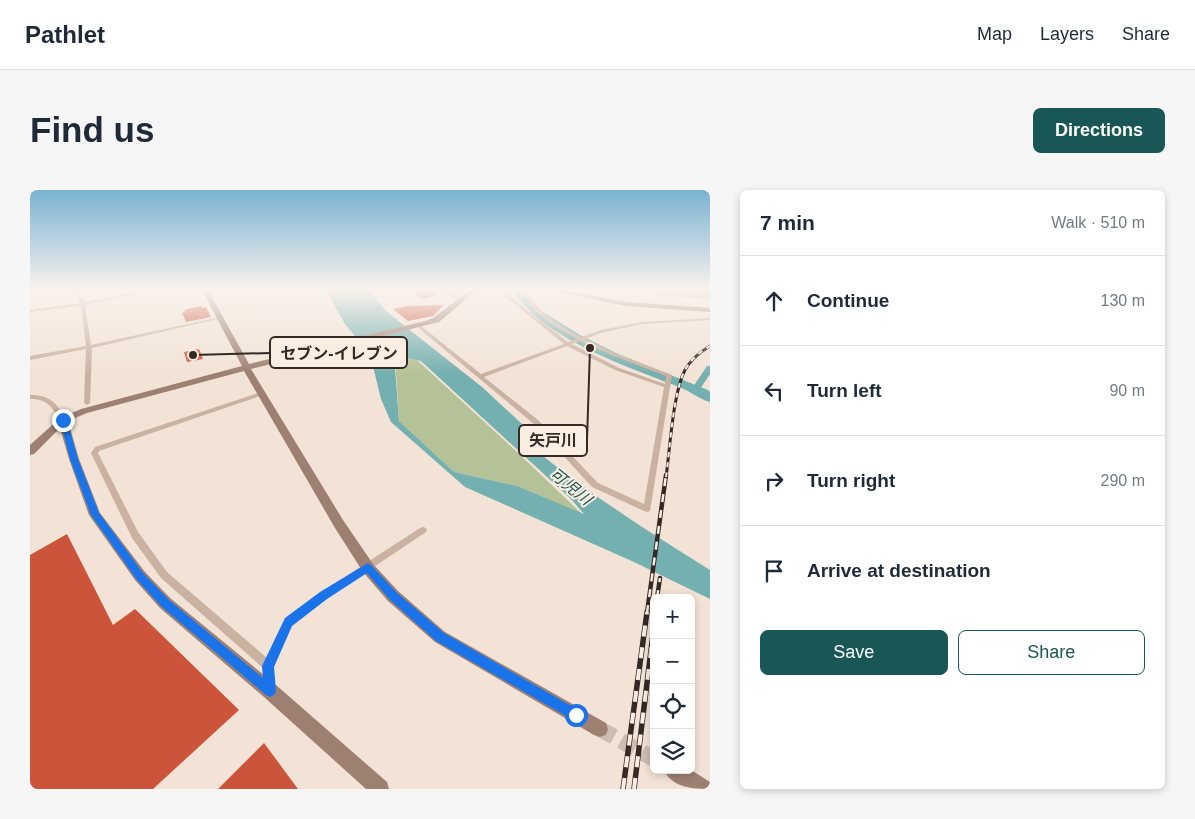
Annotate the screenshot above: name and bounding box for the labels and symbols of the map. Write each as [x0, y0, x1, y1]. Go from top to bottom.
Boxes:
callout: セブン-イレブン [270, 337, 407, 368]
text: セブン-イレブン [280, 345, 398, 362]
route end [52, 409, 75, 432]
callout: 矢戸川 [519, 425, 587, 456]
text: 矢戸川 [529, 432, 577, 449]
water label: 可児川 [547, 465, 596, 509]
route start [565, 704, 588, 727]

